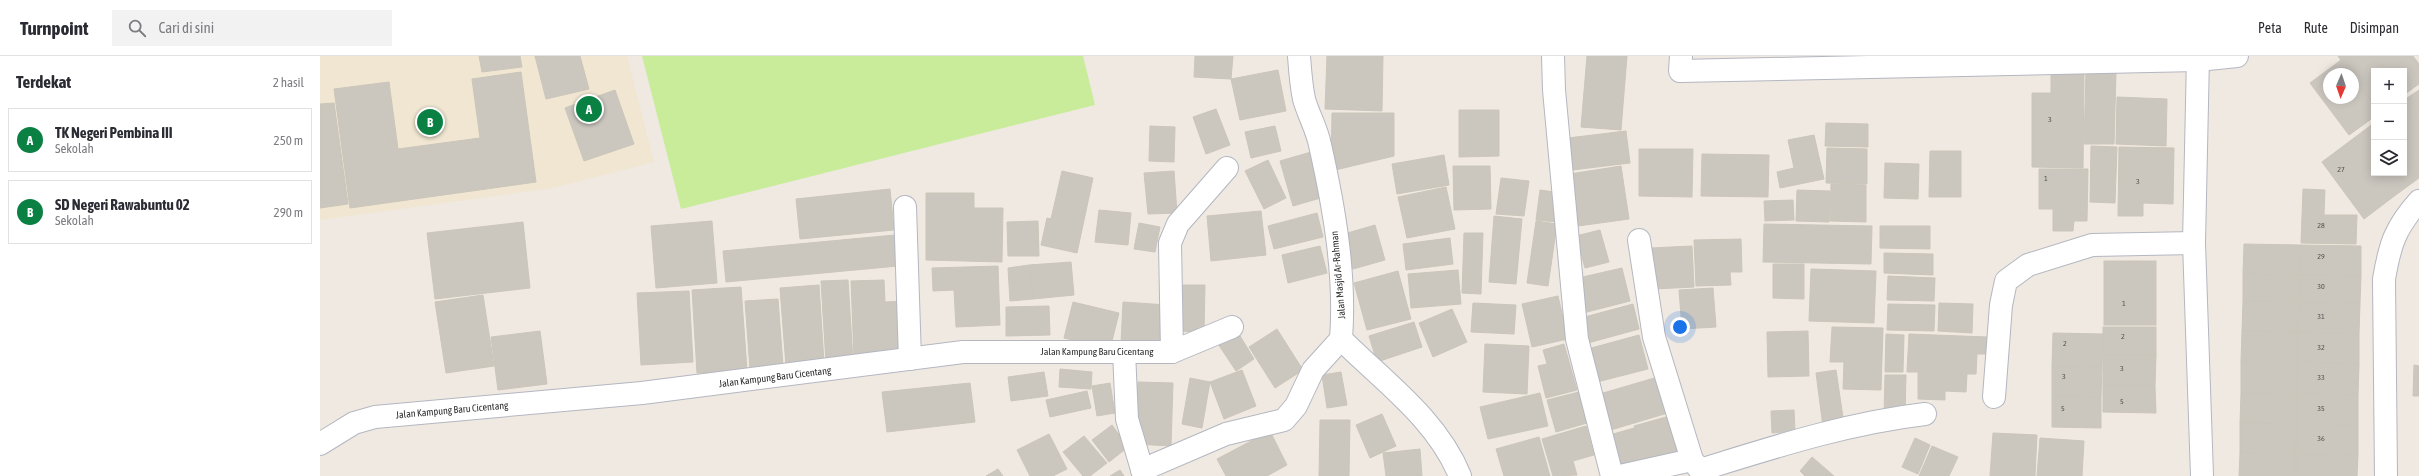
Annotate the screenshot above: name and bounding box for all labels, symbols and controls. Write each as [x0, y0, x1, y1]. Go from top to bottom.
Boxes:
search box [112, 10, 392, 46]
text: Turnpoint [20, 17, 88, 39]
icon: search [126, 17, 148, 39]
text: Cari di sini [158, 19, 214, 36]
text: Peta [2258, 20, 2282, 36]
text: Rute [2304, 20, 2328, 36]
text: Disimpan [2350, 20, 2399, 36]
north arrow [2323, 68, 2359, 104]
map controls [2371, 68, 2407, 176]
button: + [2371, 68, 2407, 104]
text: Terdekat [16, 72, 71, 92]
text: 2 hasil [273, 75, 304, 90]
pin: A [576, 94, 602, 124]
button: − [2371, 104, 2407, 140]
pin: B [417, 107, 443, 137]
house number: 3 [2048, 115, 2052, 124]
text: TK Negeri Pembina III [55, 124, 173, 141]
text: A [27, 133, 33, 148]
text: 250 m [274, 133, 303, 148]
button: layers [2371, 140, 2407, 176]
text: Sekolah [55, 141, 94, 156]
house number: 27 [2337, 165, 2345, 174]
house number: 1 [2044, 174, 2048, 183]
house number: 3 [2136, 177, 2140, 186]
text: SD Negeri Rawabuntu 02 [55, 196, 190, 213]
text: B [27, 205, 33, 220]
text: 290 m [274, 205, 303, 220]
text: Sekolah [55, 213, 94, 228]
house number: 28 [2317, 221, 2325, 230]
street label: Jalan Masjid Ar-Rahman [1329, 230, 1347, 320]
house number: 29 [2317, 252, 2325, 261]
house number: 30 [2317, 282, 2325, 291]
house number: 1 [2122, 299, 2126, 308]
house number: 31 [2317, 312, 2325, 321]
your location [1670, 317, 1690, 337]
house number: 2 [2121, 332, 2125, 341]
house number: 2 [2063, 339, 2067, 348]
house number: 32 [2317, 343, 2325, 352]
street label: Jalan Kampung Baru Cicentang [1040, 346, 1154, 357]
house number: 3 [2120, 364, 2124, 373]
street label: Jalan Kampung Baru Cicentang [718, 365, 833, 389]
house number: 3 [2062, 372, 2066, 381]
house number: 33 [2317, 373, 2325, 382]
house number: 5 [2120, 397, 2124, 406]
street label: Jalan Kampung Baru Cicentang [395, 400, 510, 420]
house number: 5 [2061, 404, 2065, 413]
house number: 35 [2317, 404, 2325, 413]
house number: 36 [2317, 434, 2325, 443]

